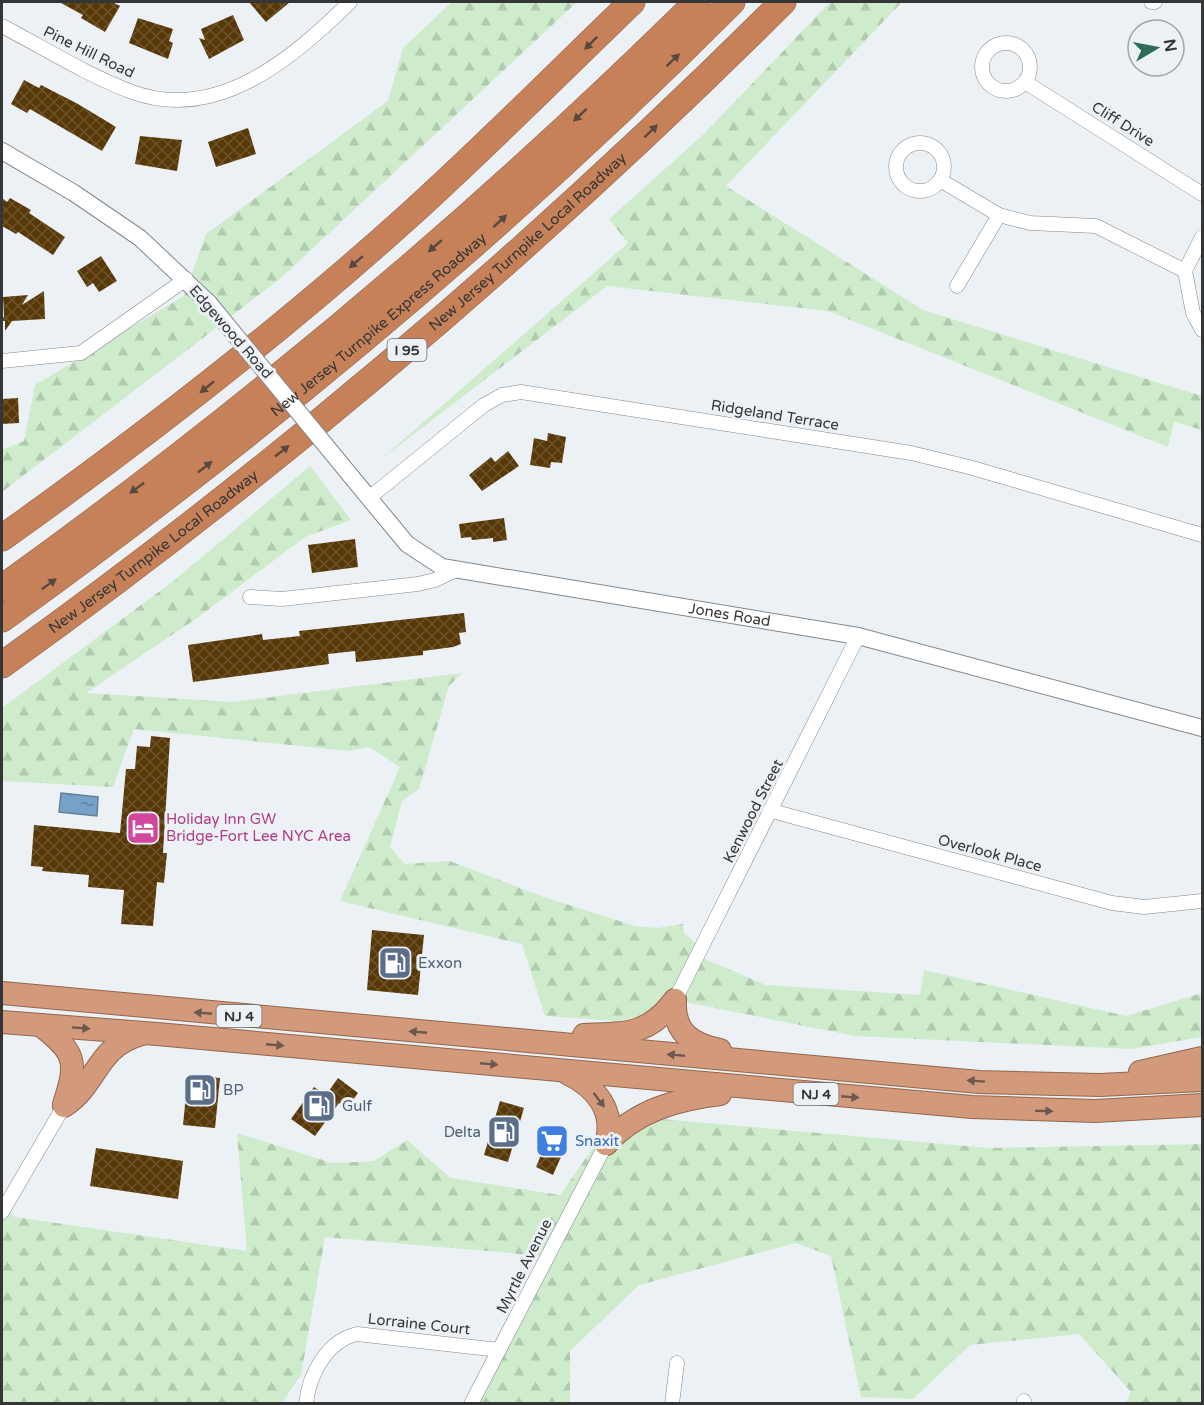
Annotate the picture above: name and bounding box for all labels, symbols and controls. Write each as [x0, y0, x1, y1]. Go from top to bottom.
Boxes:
north arrow [1126, 18, 1186, 78]
street label: Pine Hill Road [40, 22, 138, 82]
one-way arrow [584, 35, 598, 49]
text: N [1159, 38, 1181, 54]
one-way arrow [666, 53, 680, 67]
street label: Cliff Drive [1088, 98, 1158, 150]
one-way arrow [572, 108, 587, 122]
one-way arrow [643, 125, 658, 138]
street label: New Jersey Turnpike Local Roadway [425, 149, 630, 335]
one-way arrow [492, 215, 507, 228]
street label: New Jersey Turnpike Express Roadway [267, 229, 490, 421]
one-way arrow [428, 239, 443, 252]
one-way arrow [349, 255, 364, 268]
street label: Edgewood Road [186, 282, 276, 382]
road number: I 95 [388, 339, 426, 361]
one-way arrow [199, 380, 214, 393]
street label: Ridgeland Terrace [710, 396, 840, 434]
one-way arrow [274, 445, 290, 458]
one-way arrow [196, 461, 212, 473]
street label: New Jersey Turnpike Local Roadway [45, 466, 261, 637]
one-way arrow [130, 482, 145, 494]
one-way arrow [40, 578, 56, 590]
street label: Jones Road [687, 599, 772, 630]
street label: Kenwood Street [719, 756, 787, 866]
hotel icon: Holiday Inn GW Bridge-Fort Lee NYC Area [125, 810, 161, 846]
place label: Holiday Inn GW Bridge-Fort Lee NYC Area [166, 810, 351, 845]
street label: Overlook Place [936, 830, 1044, 876]
fuel station icon: Exxon [377, 945, 413, 981]
place label: Exxon [418, 954, 462, 972]
road number: NJ 4 [216, 1005, 262, 1027]
one-way arrow [194, 1008, 213, 1017]
one-way arrow [71, 1023, 90, 1033]
one-way arrow [409, 1027, 428, 1037]
one-way arrow [266, 1040, 285, 1050]
one-way arrow [667, 1050, 686, 1060]
one-way arrow [479, 1059, 498, 1069]
fuel station icon: BP [182, 1072, 218, 1108]
one-way arrow [967, 1077, 986, 1086]
place label: BP [223, 1081, 243, 1099]
road number: NJ 4 [794, 1083, 838, 1105]
fuel station icon: Gulf [301, 1088, 337, 1124]
one-way arrow [593, 1092, 605, 1107]
one-way arrow [841, 1092, 860, 1102]
place label: Gulf [342, 1097, 372, 1115]
one-way arrow [1035, 1106, 1054, 1115]
fuel station icon: Delta [486, 1114, 522, 1150]
place label: Delta [444, 1123, 481, 1141]
supermarket icon: Snaxit [534, 1123, 570, 1159]
place label: Snaxit [575, 1132, 620, 1150]
street label: Myrtle Avenue [492, 1216, 556, 1316]
street label: Lorraine Court [367, 1310, 471, 1338]

